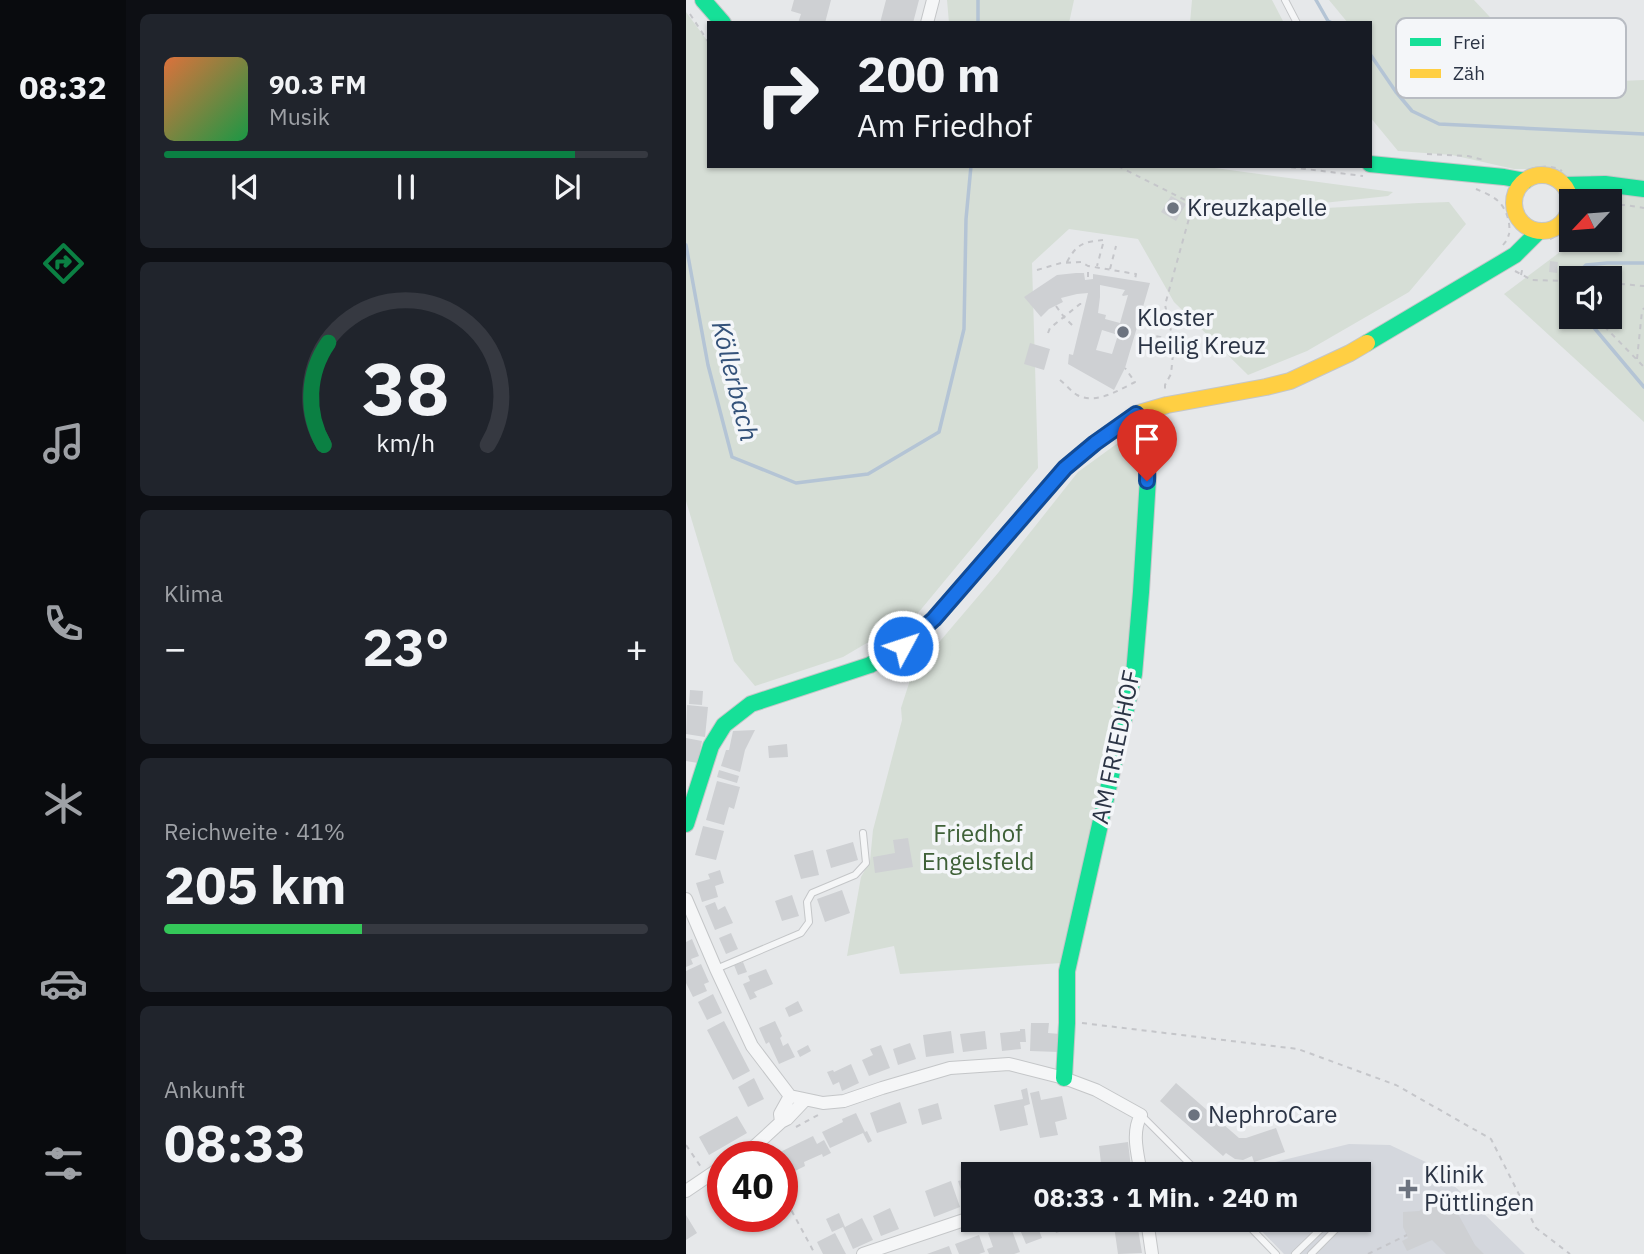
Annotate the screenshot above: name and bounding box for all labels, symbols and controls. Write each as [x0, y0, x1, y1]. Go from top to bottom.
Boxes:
legend [1396, 18, 1626, 98]
text: Frei [1453, 30, 1485, 54]
text: 200 m [857, 42, 1001, 105]
icon: right [742, 49, 833, 140]
text: Zäh [1453, 61, 1485, 85]
text: 08:32 [19, 66, 107, 108]
text: 90.3 FM [269, 67, 367, 101]
text: Musik [269, 101, 330, 131]
text: Am Friedhof [857, 104, 1032, 146]
icon: previous [226, 168, 264, 206]
icon: pause [387, 168, 425, 206]
icon: next [548, 168, 586, 206]
north arrow [1559, 189, 1622, 252]
map controls [1559, 189, 1622, 329]
place label: Kreuzkapelle [1187, 191, 1327, 223]
marker: Kreuzkapelle [1165, 200, 1181, 216]
icon: directions [39, 239, 88, 288]
button: sound [1559, 266, 1622, 329]
place label: Kloster Heilig Kreuz [1137, 301, 1266, 361]
water label: Köllerbach [705, 317, 767, 445]
marker: Kloster Heilig Kreuz [1115, 324, 1131, 340]
text: 38 [362, 340, 450, 435]
pin [1117, 409, 1177, 481]
icon: music [39, 419, 88, 468]
icon: arrive [1128, 420, 1166, 458]
text: km/h [377, 426, 435, 459]
text: Klima [164, 578, 223, 608]
icon: phone [39, 599, 88, 648]
position arrow [866, 609, 940, 683]
text: 23° [363, 613, 449, 680]
text: − [164, 623, 187, 672]
text: + [625, 623, 648, 672]
street label: AM FRIEDHOF [1083, 667, 1147, 827]
icon: climate [39, 779, 88, 828]
text: Reichweite · 41% [164, 816, 345, 846]
park label: Friedhof Engelsfeld [922, 817, 1034, 877]
text: 205 km [164, 851, 346, 918]
icon: car [39, 959, 88, 1008]
text: Ankunft [164, 1074, 245, 1104]
place label: NephroCare [1208, 1098, 1337, 1130]
marker: NephroCare [1186, 1107, 1202, 1123]
text: 08:33 [164, 1109, 306, 1176]
icon: filters [39, 1139, 88, 1188]
speed limit sign: 40 [707, 1141, 798, 1232]
place label: Klinik Püttlingen [1424, 1158, 1534, 1218]
marker: Klinik Püttlingen [1398, 1179, 1418, 1199]
text: 08:33 · 1 Min. · 240 m [1034, 1180, 1298, 1214]

